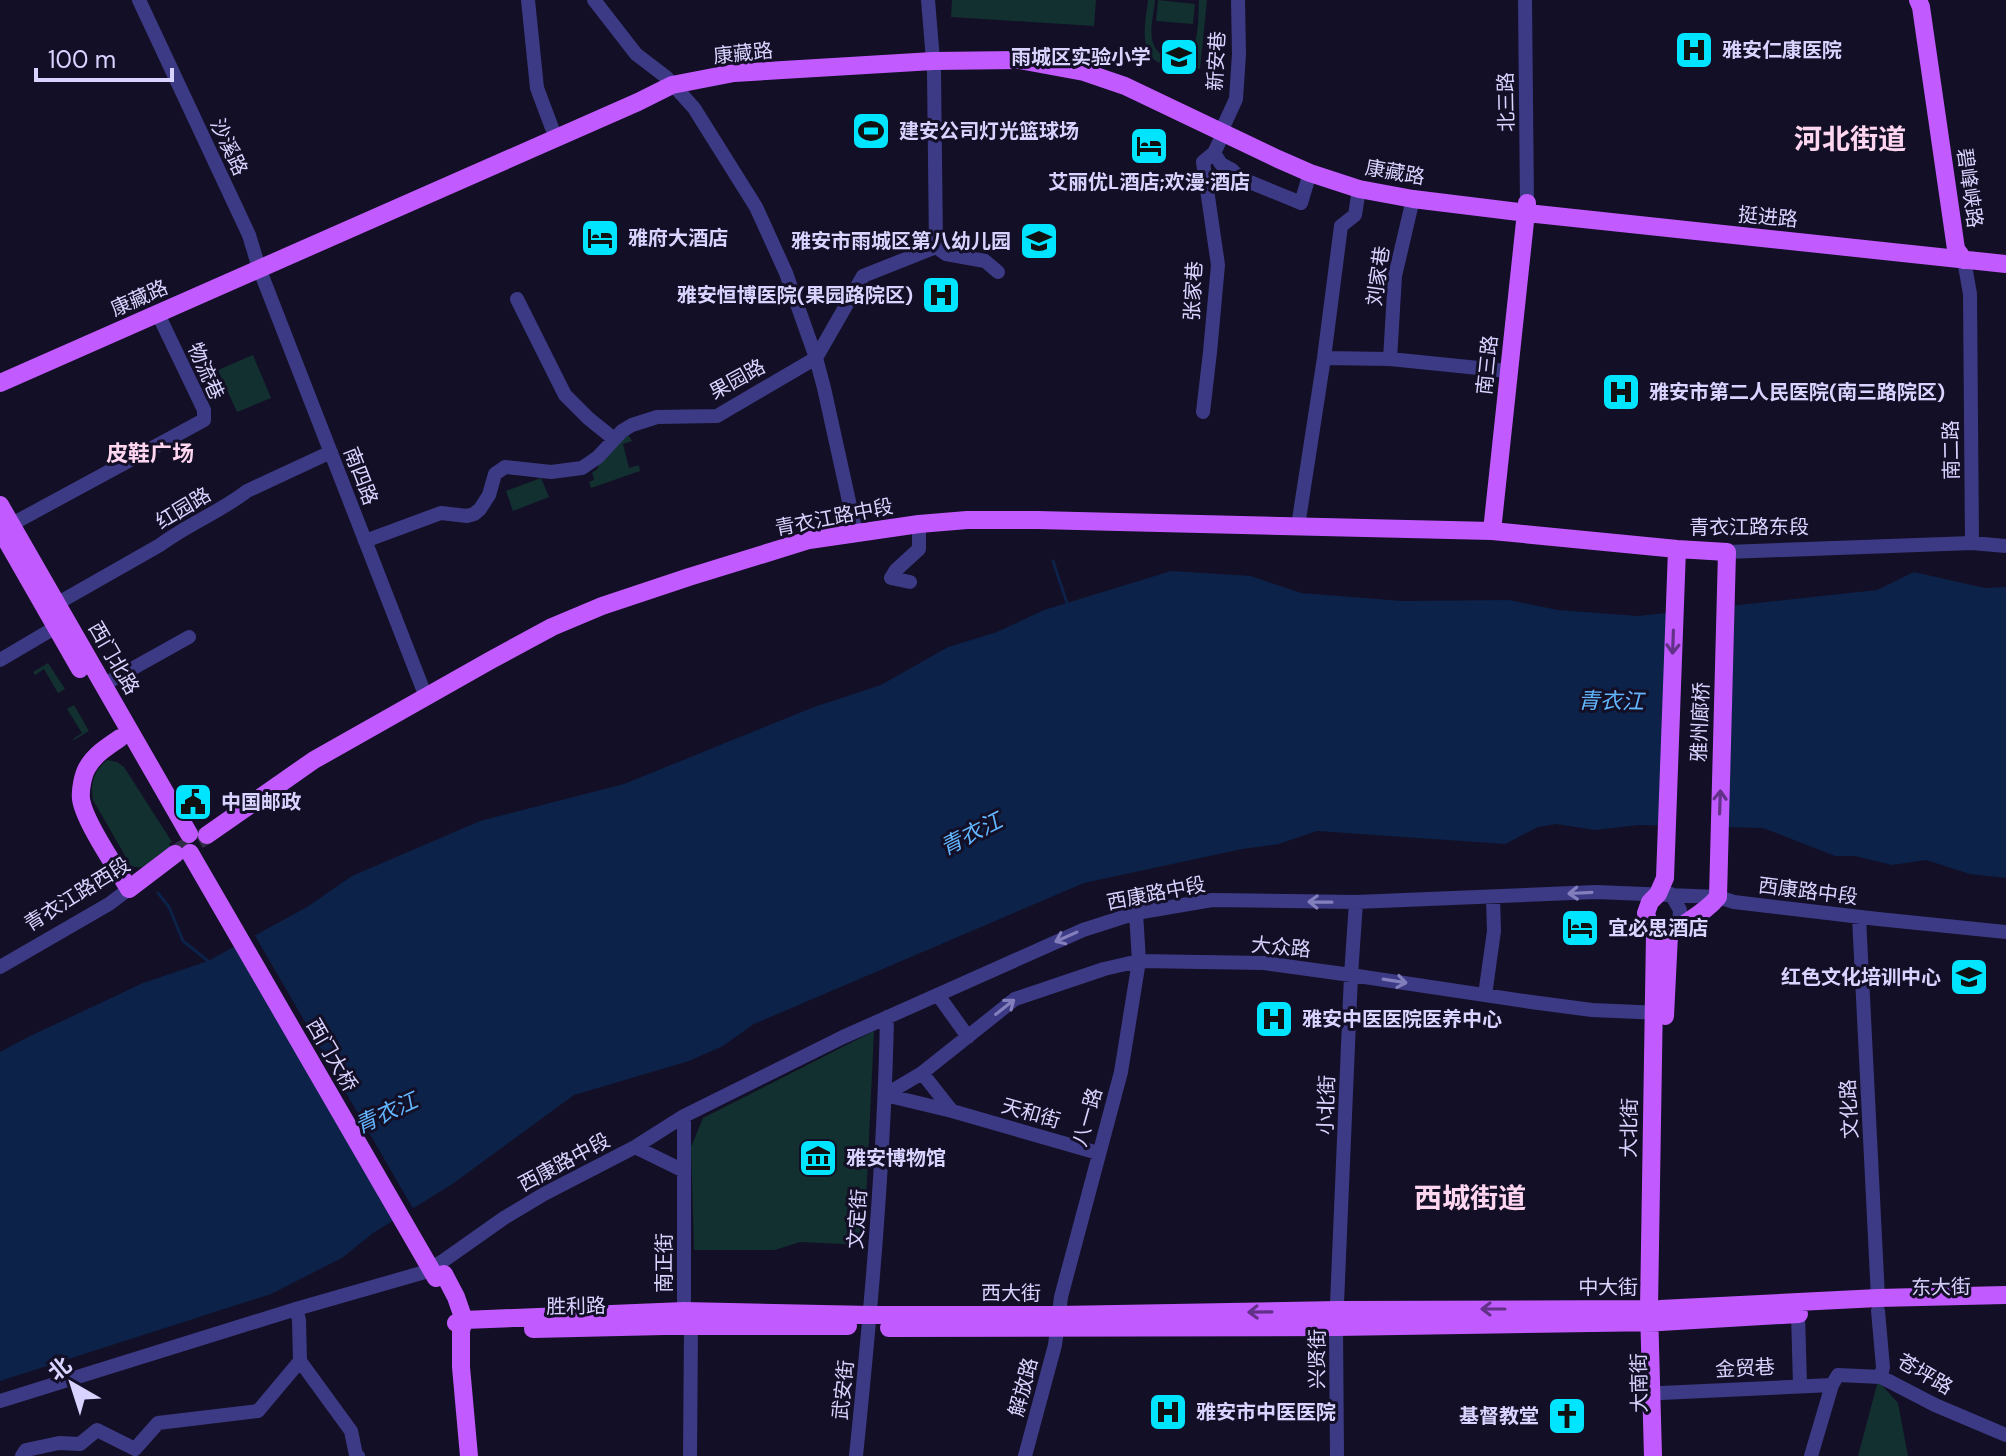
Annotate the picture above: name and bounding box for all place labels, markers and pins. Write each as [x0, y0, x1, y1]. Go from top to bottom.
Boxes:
hospital icon: 雅安仁康医院 [1673, 29, 1715, 71]
school or university icon: 雨城区实验小学 [1158, 36, 1200, 78]
place label: 雅安仁康医院 [1722, 37, 1842, 63]
place label: 雨城区实验小学 [1011, 44, 1151, 70]
sports icon: 建安公司灯光篮球场 [850, 110, 892, 152]
place label: 建安公司灯光篮球场 [899, 118, 1079, 144]
hotel icon: 艾丽优L酒店;欢漫·酒店 [1128, 125, 1170, 167]
place label: 艾丽优L酒店;欢漫·酒店 [1048, 169, 1250, 195]
hotel icon: 雅府大酒店 [579, 217, 621, 259]
school or university icon: 雅安市雨城区第八幼儿园 [1018, 220, 1060, 262]
place label: 雅府大酒店 [628, 225, 728, 251]
place label: 雅安市雨城区第八幼儿园 [791, 228, 1011, 254]
hospital icon: 雅安恒博医院(果园路院区) [920, 274, 962, 316]
place label: 雅安恒博医院(果园路院区) [677, 282, 913, 308]
hospital icon: 雅安市第二人民医院(南三路院区) [1600, 371, 1642, 413]
place label: 雅安市第二人民医院(南三路院区) [1649, 379, 1945, 405]
public building icon: 中国邮政 [172, 781, 214, 823]
place label: 中国邮政 [221, 789, 301, 815]
hotel icon: 宜必思酒店 [1559, 907, 1601, 949]
place label: 宜必思酒店 [1608, 915, 1708, 941]
school or university icon: 红色文化培训中心 [1948, 956, 1990, 998]
place label: 红色文化培训中心 [1781, 964, 1941, 990]
hospital icon: 雅安中医医院医养中心 [1253, 998, 1295, 1040]
place label: 雅安中医医院医养中心 [1302, 1006, 1502, 1032]
museum icon: 雅安博物馆 [797, 1137, 839, 1179]
place label: 雅安博物馆 [846, 1145, 946, 1171]
hospital icon: 雅安市中医医院 [1147, 1391, 1189, 1433]
church icon: 基督教堂 [1546, 1395, 1588, 1437]
place label: 雅安市中医医院 [1196, 1399, 1336, 1425]
place label: 基督教堂 [1459, 1403, 1539, 1429]

